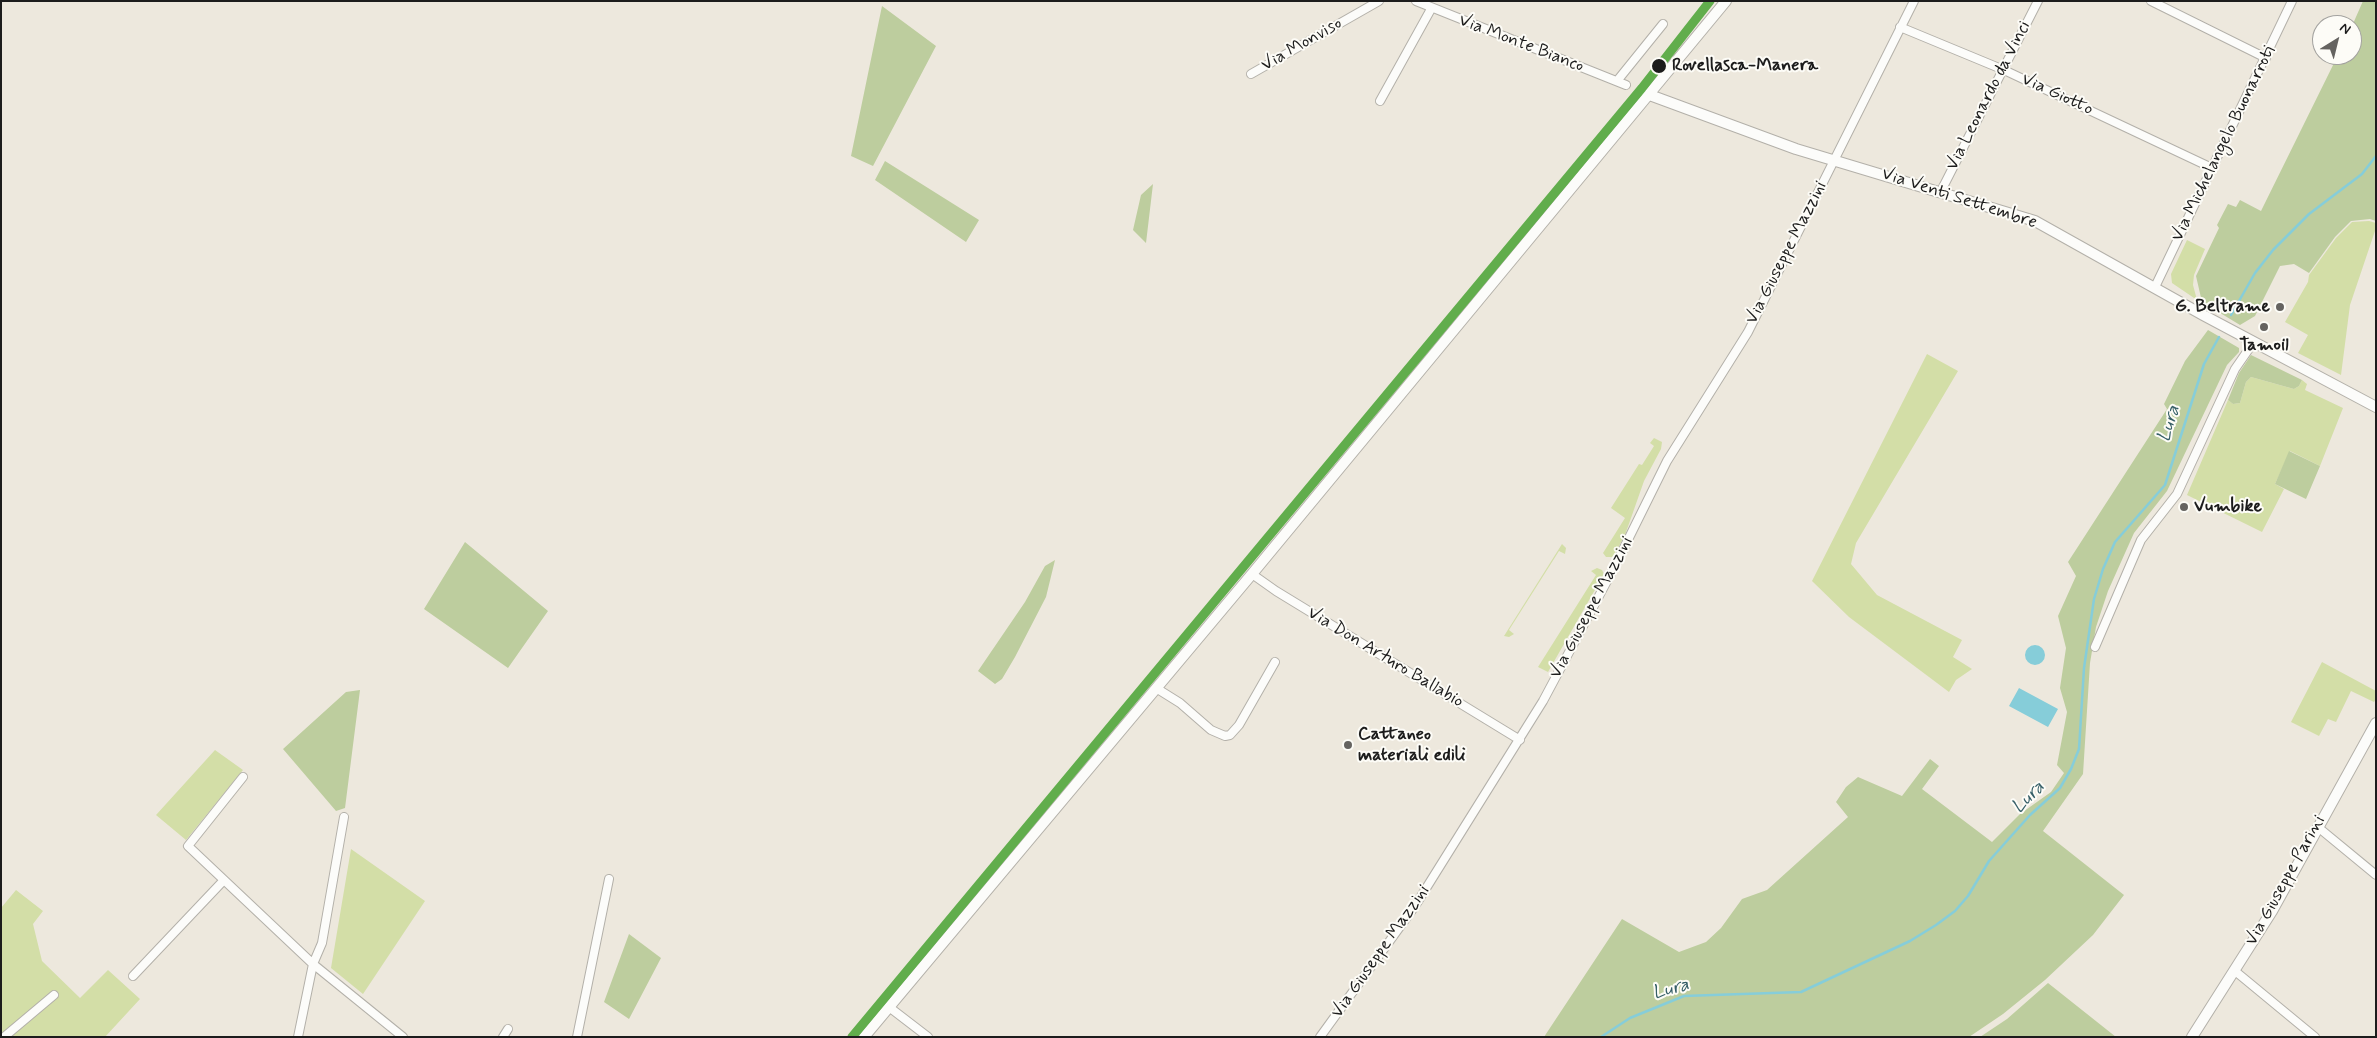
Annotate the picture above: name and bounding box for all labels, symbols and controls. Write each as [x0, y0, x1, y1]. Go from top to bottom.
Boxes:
street label: Via Monte Bianco [1455, 10, 1587, 78]
street label: Via Monviso [1258, 13, 1346, 77]
north arrow [2312, 15, 2362, 65]
street label: Via Leonardo da Vinci [1942, 18, 2036, 174]
text: N [2336, 19, 2354, 39]
street label: Via Michelangelo Buonarroti [2167, 43, 2281, 245]
place label: Rovellasca-Manera [1672, 55, 1818, 77]
marker: Rovellasca-Manera [1650, 57, 1668, 75]
street label: Via Giotto [2018, 69, 2096, 121]
street label: Via Venti Settembre [1879, 164, 2039, 234]
street label: Via Giuseppe Mazzini [1742, 178, 1832, 328]
place label: G. Beltrame [2175, 296, 2270, 318]
marker: G. Beltrame [2274, 301, 2286, 313]
marker: Tamoil [2258, 321, 2270, 333]
place label: Tamoil [2239, 335, 2289, 357]
water label: Lura [2153, 403, 2187, 445]
place label: Vumbike [2194, 496, 2262, 518]
marker: Vumbike [2178, 501, 2190, 513]
street label: Via Giuseppe Mazzini [1545, 533, 1639, 683]
street label: Via Don Arturo Ballabio [1303, 603, 1467, 713]
place label: Cattaneo materiali edili [1358, 724, 1465, 766]
marker: Cattaneo materiali edili [1342, 739, 1354, 751]
water label: Lura [2008, 777, 2050, 819]
street label: Via Giuseppe Parini [2241, 812, 2331, 950]
street label: Via Giuseppe Mazzini [1327, 881, 1435, 1023]
water label: Lura [1650, 974, 1692, 1006]

